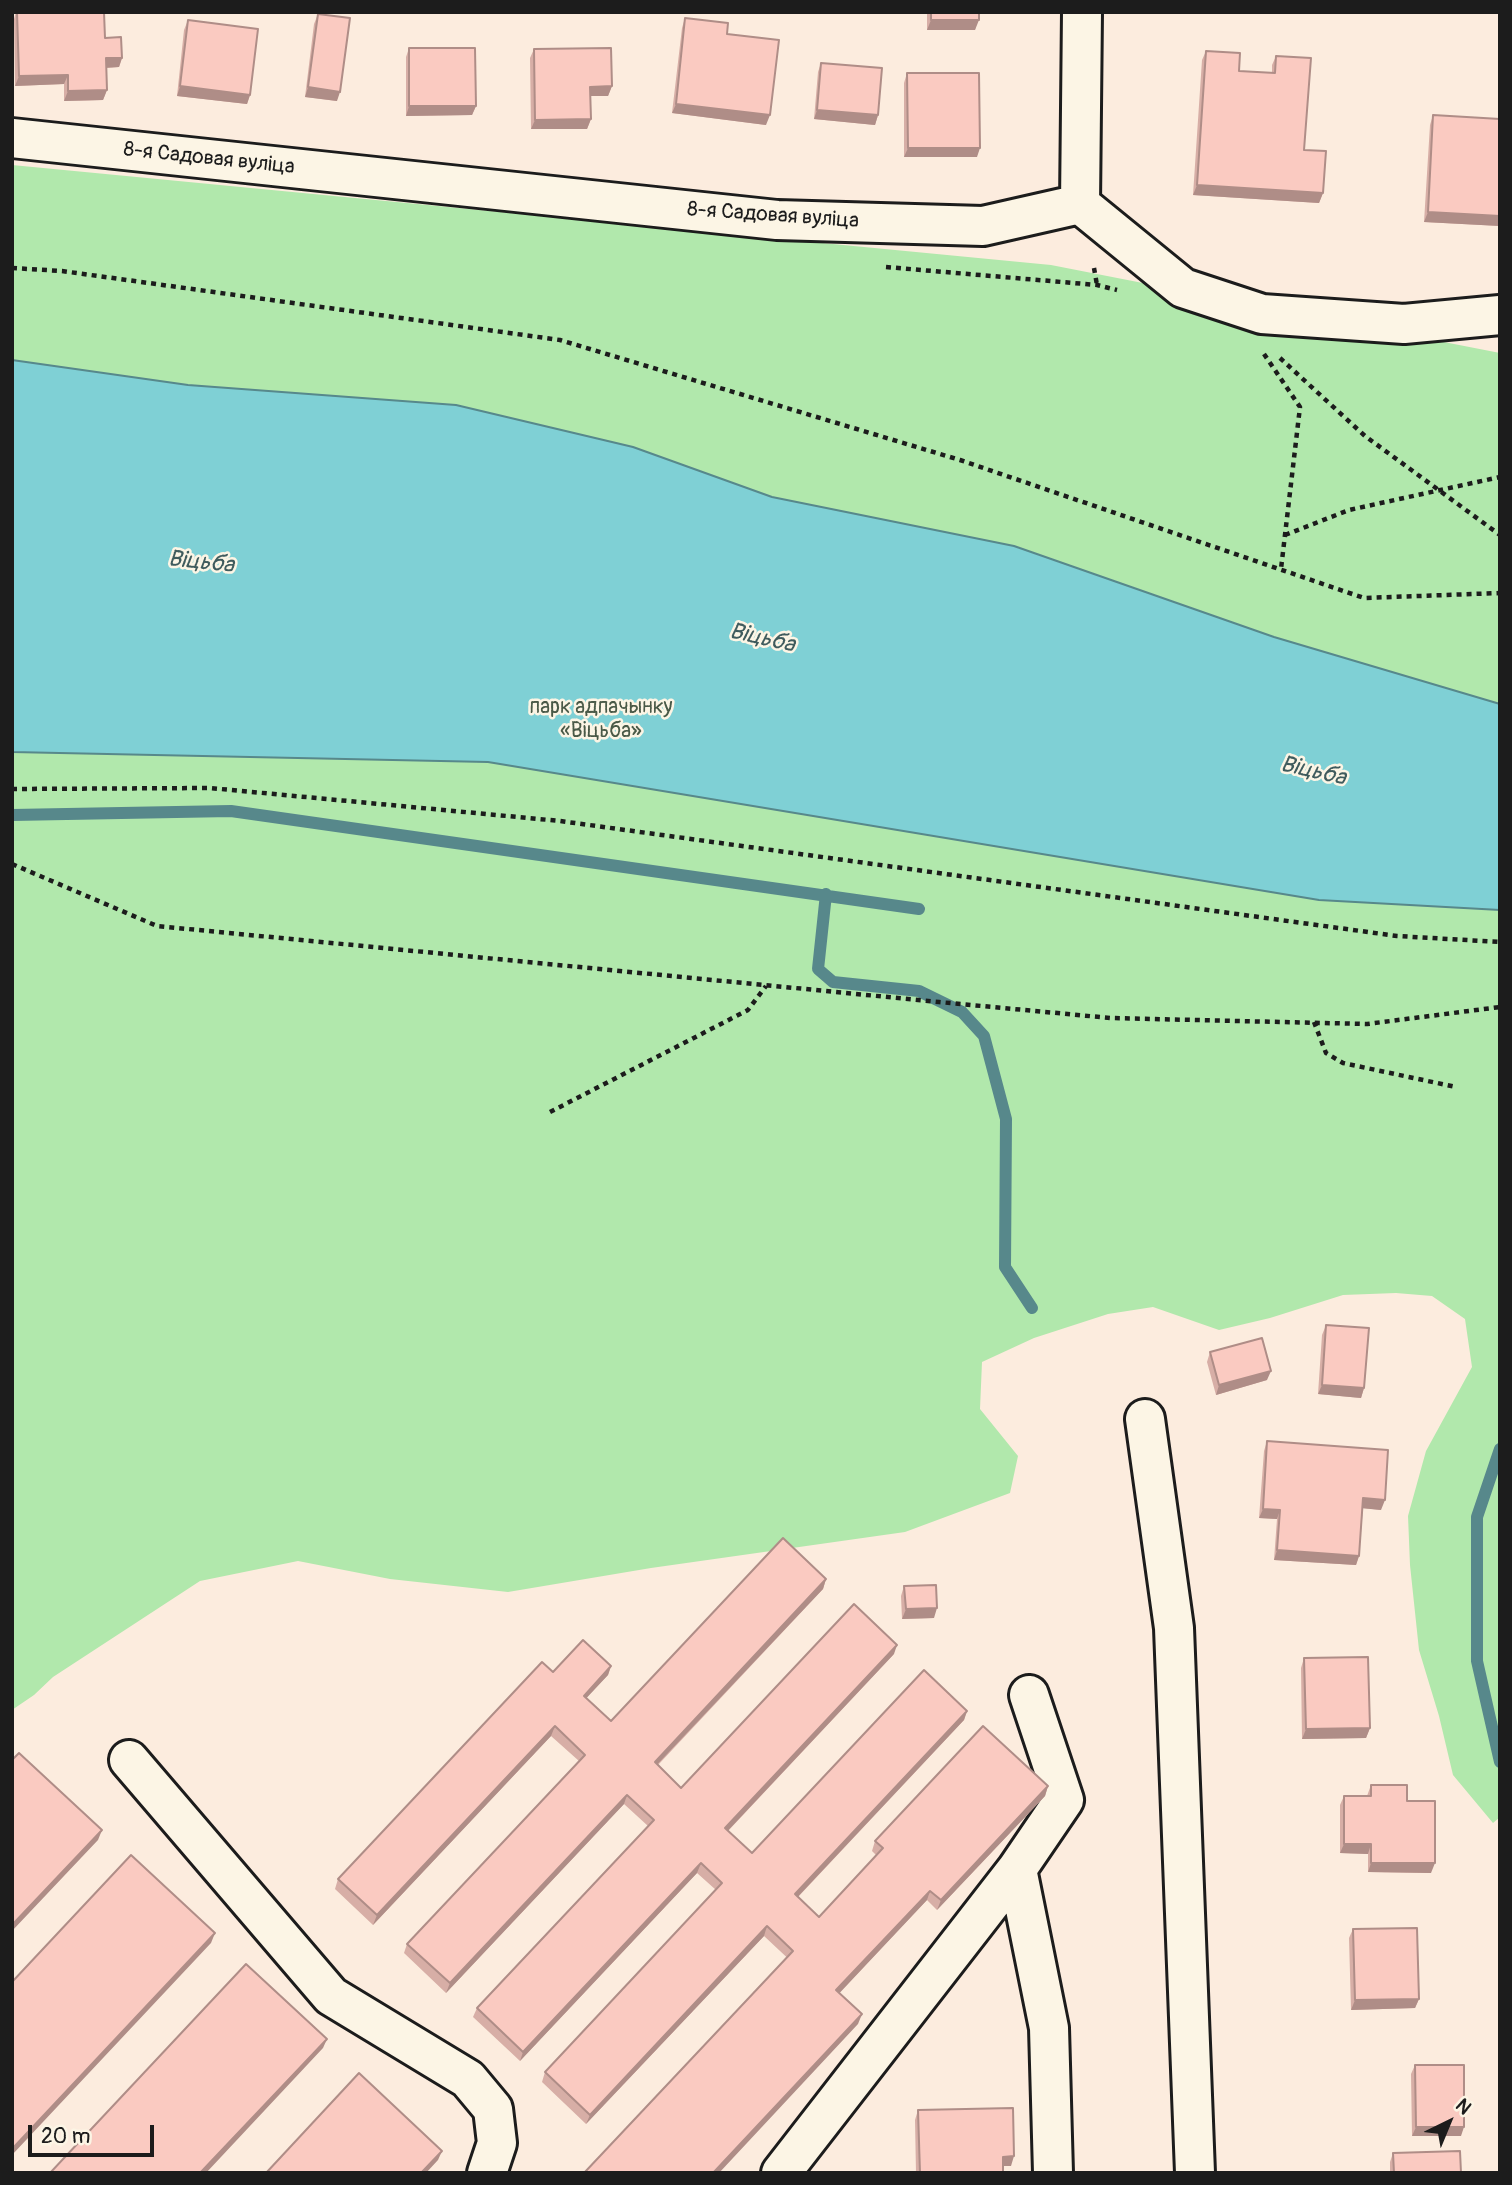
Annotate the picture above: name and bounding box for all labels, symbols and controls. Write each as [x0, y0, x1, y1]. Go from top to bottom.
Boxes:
street label: 8-я Садовая вуліца [122, 137, 296, 181]
street label: 8-я Садовая вуліца [686, 197, 860, 235]
water label: Віцьба [167, 546, 235, 580]
water label: Віцьба [727, 618, 797, 660]
park label: парк адпачынку «Віцьба» [530, 695, 672, 745]
water label: Віцьба [1278, 751, 1348, 793]
north arrow [1414, 2087, 1484, 2157]
text: N [1450, 2093, 1476, 2120]
scale bar [32, 2112, 158, 2156]
text: 20 m [41, 2123, 90, 2150]

